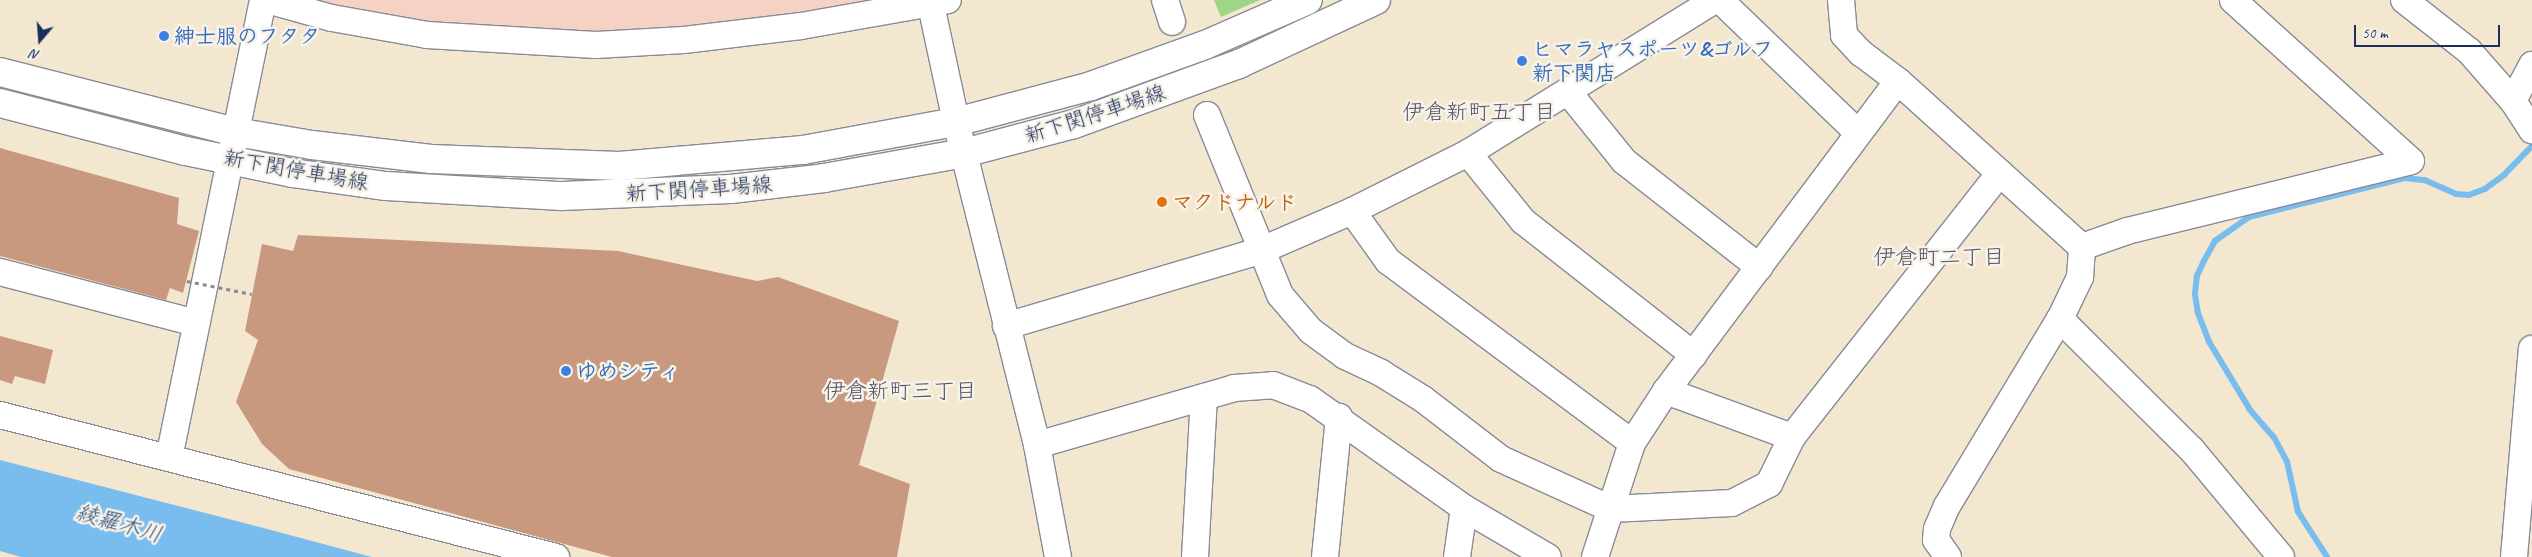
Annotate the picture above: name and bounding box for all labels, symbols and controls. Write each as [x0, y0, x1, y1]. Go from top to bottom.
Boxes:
north arrow [15, 15, 65, 65]
scale bar [2357, 15, 2503, 47]
place label: 紳士服のフタタ [174, 23, 321, 49]
text: 50 m [2362, 24, 2388, 43]
marker: 紳士服のフタタ [158, 30, 170, 42]
place label: ヒマラヤスポーツ&ゴルフ 新下関店 [1532, 36, 1775, 86]
text: N [28, 45, 42, 64]
marker: ヒマラヤスポーツ&ゴルフ 新下関店 [1516, 55, 1528, 67]
street label: 新下関停車場線 [1021, 79, 1169, 149]
district label: 伊倉新町五丁目 [1402, 100, 1556, 126]
street label: 新下関停車場線 [221, 145, 371, 195]
street label: 新下関停車場線 [625, 171, 773, 207]
place label: マクドナルド [1172, 189, 1298, 215]
marker: マクドナルド [1156, 196, 1168, 208]
district label: 伊倉町二丁目 [1873, 245, 2005, 271]
place label: ゆめシティ [576, 358, 681, 384]
marker: ゆめシティ [560, 365, 572, 377]
district label: 伊倉新町三丁目 [823, 379, 977, 405]
water label: 綾羅木川 [73, 499, 165, 549]

